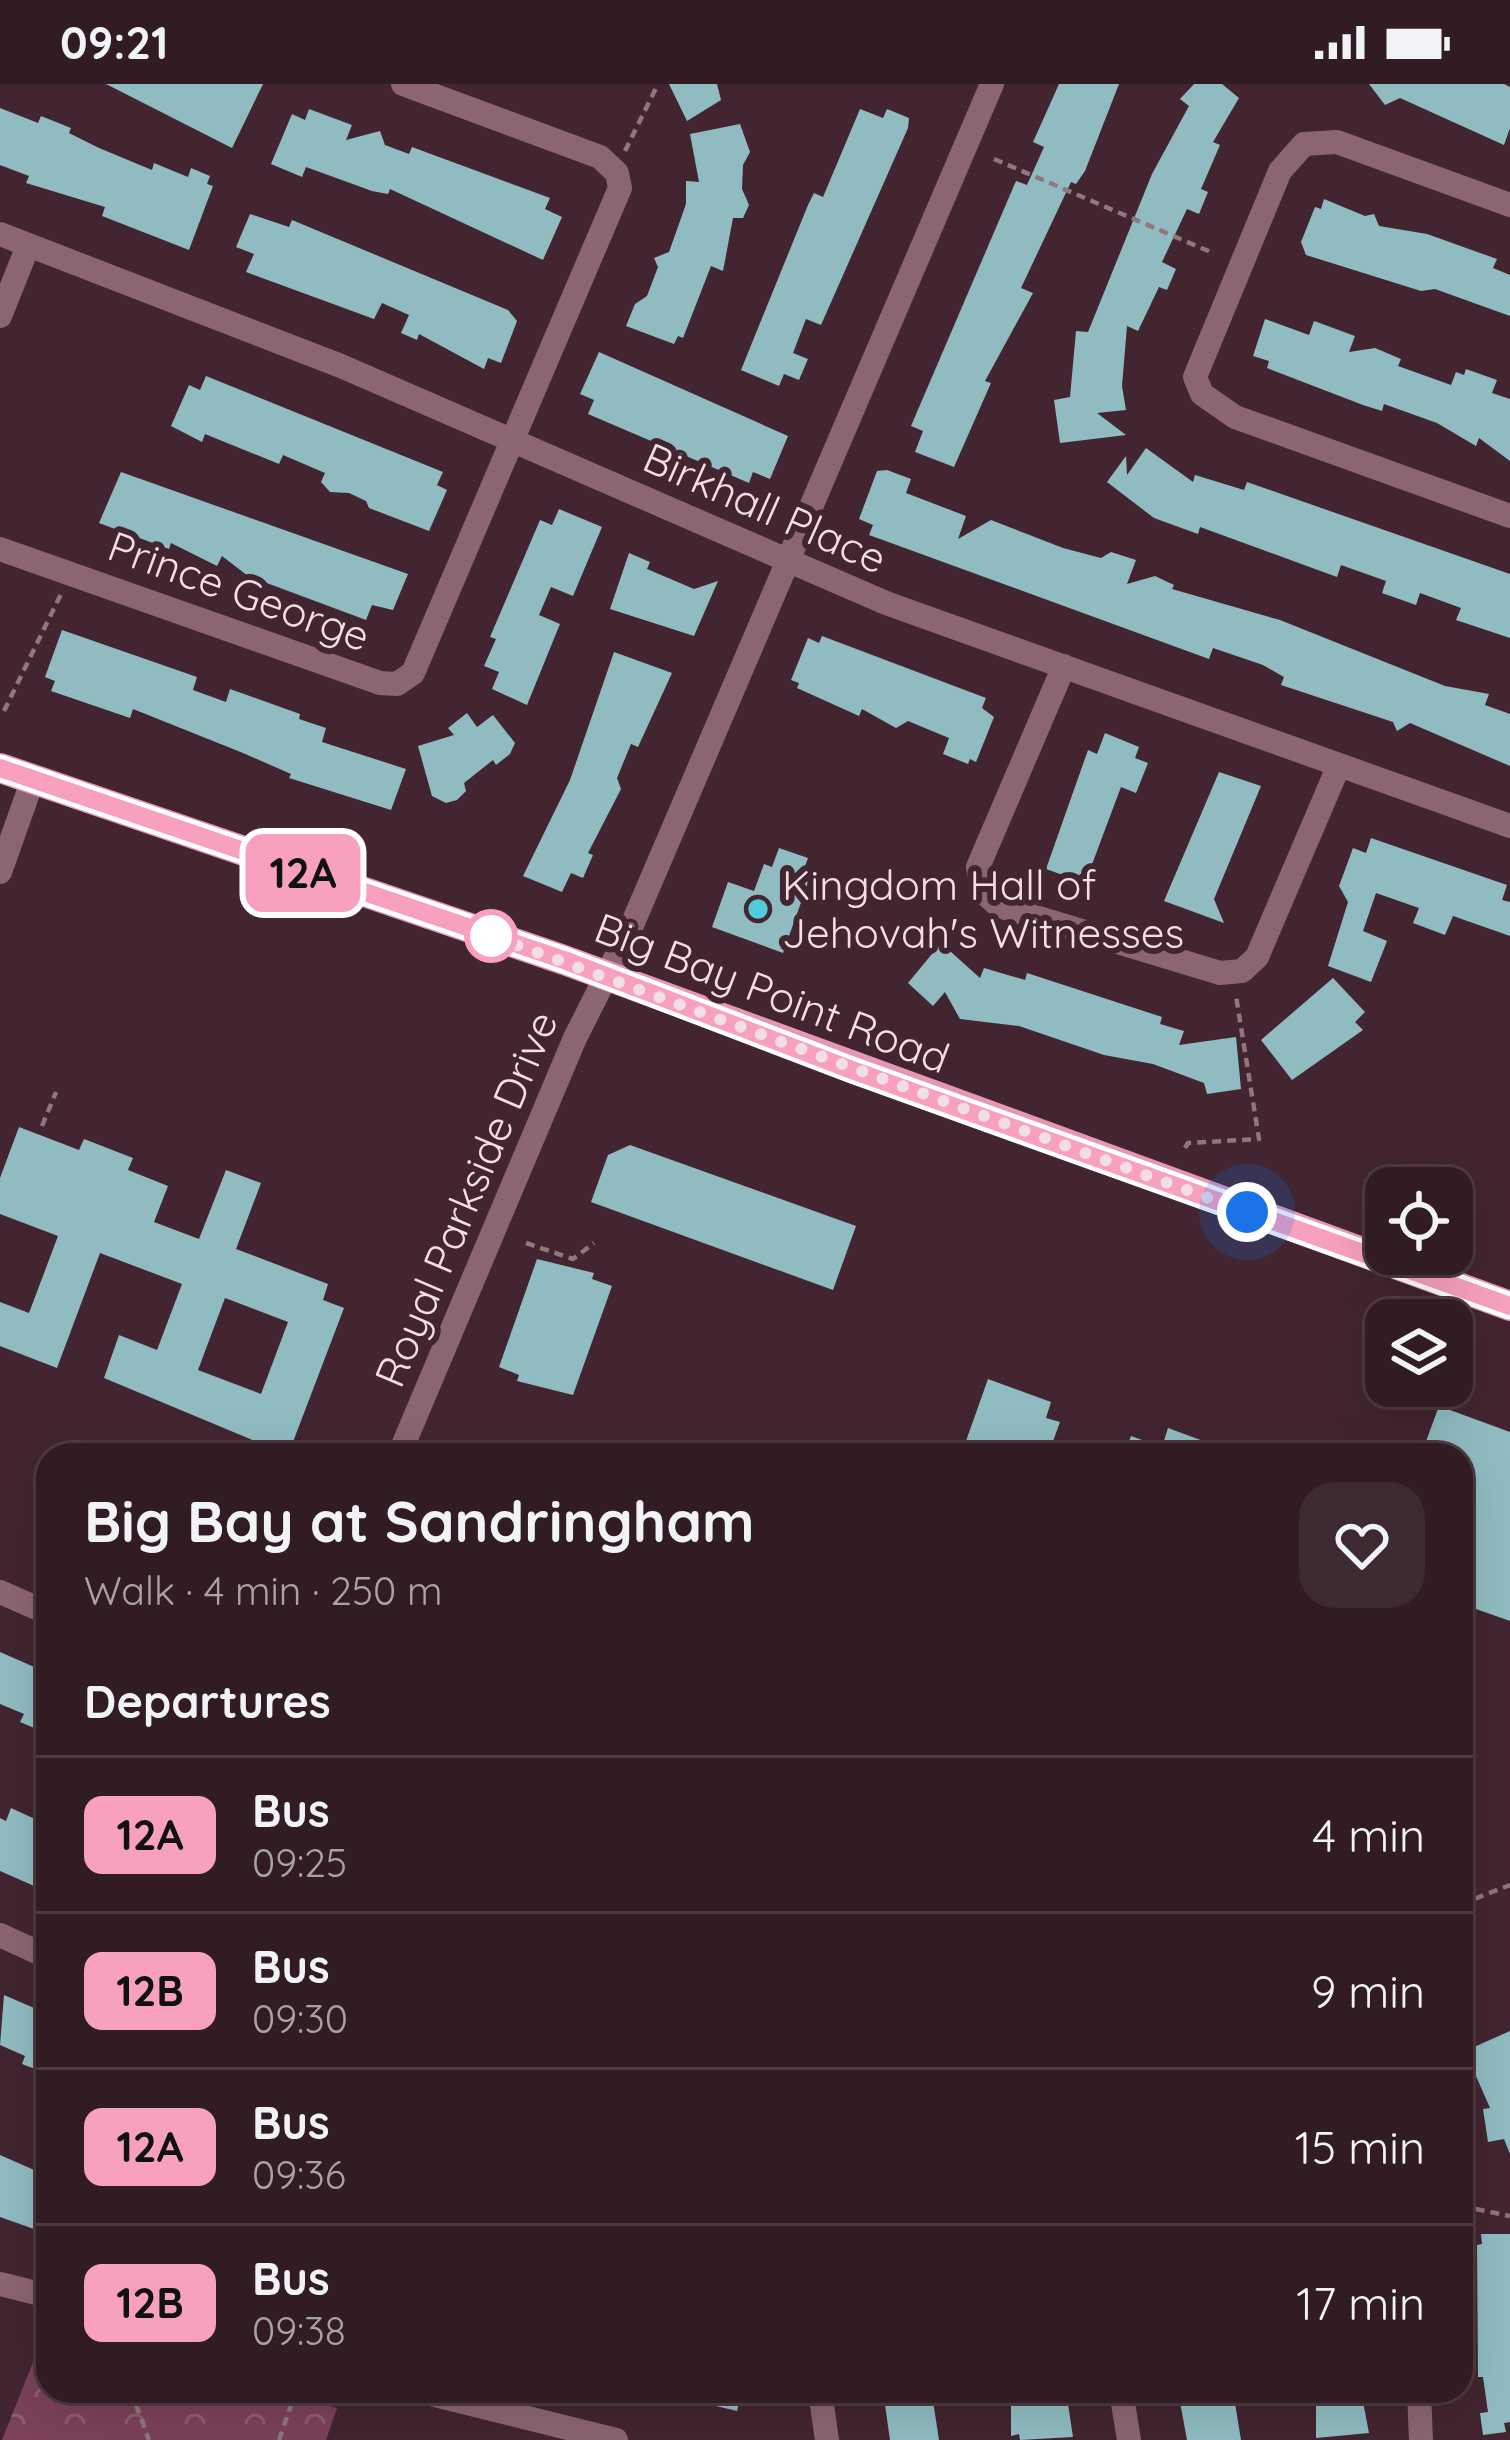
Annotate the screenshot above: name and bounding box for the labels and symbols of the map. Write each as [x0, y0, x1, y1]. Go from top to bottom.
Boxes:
street label: Birkhall Place [635, 430, 895, 585]
street label: Prince George [101, 519, 377, 662]
line badge: 12A [234, 834, 372, 912]
place label: Kingdom Hall of Jehovah's Witnesses [782, 858, 1184, 959]
marker: Kingdom Hall of Jehovah's Witnesses [745, 896, 771, 922]
street label: Big Bay Point Road [588, 901, 957, 1085]
unlabelled marker [466, 911, 516, 961]
street label: Royal Parkside Drive [362, 1003, 569, 1395]
your location [1217, 1182, 1277, 1242]

